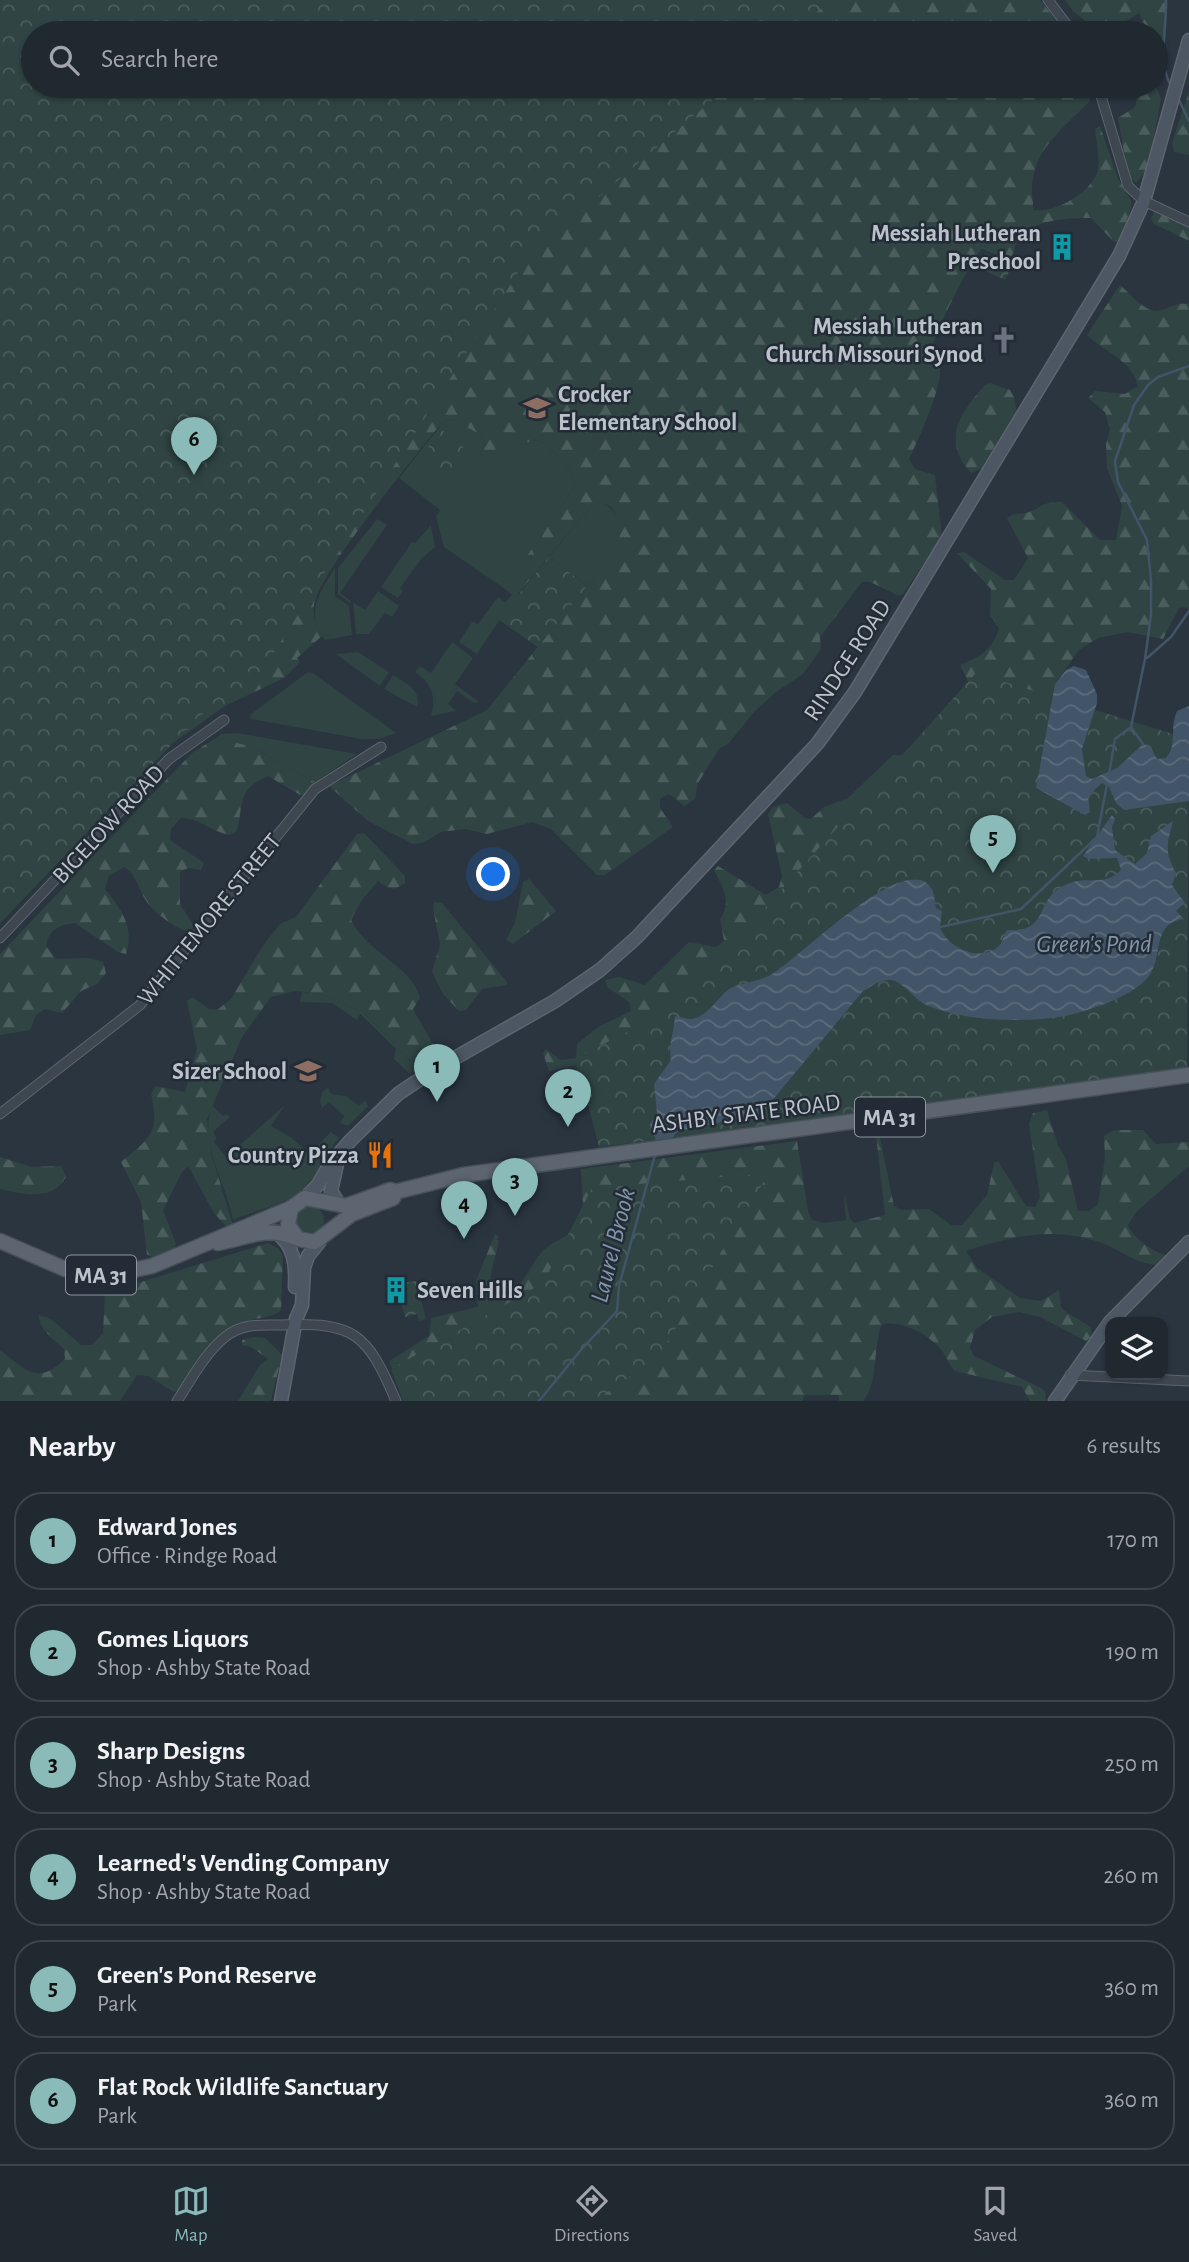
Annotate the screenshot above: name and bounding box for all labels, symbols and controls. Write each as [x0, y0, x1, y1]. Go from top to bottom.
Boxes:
search box [21, 21, 1168, 98]
icon: search [45, 41, 83, 79]
text: Search here [101, 46, 219, 72]
place label: Messiah Lutheran Preschool [871, 222, 1041, 274]
building icon: Messiah Lutheran Preschool [1047, 232, 1077, 262]
place label: Messiah Lutheran Church Missouri Synod [766, 315, 983, 367]
church icon: Messiah Lutheran Church Missouri Synod [989, 325, 1019, 355]
place label: Crocker Elementary School [558, 383, 737, 435]
school or university icon: Crocker Elementary School [522, 393, 552, 423]
pin: 6 [171, 417, 217, 475]
street label: RINDGE ROAD [800, 596, 896, 725]
street label: BIGELOW ROAD [48, 761, 169, 888]
pin: 5 [970, 815, 1016, 873]
street label: WHITTEMORE STREET [133, 829, 286, 1010]
your location [476, 857, 510, 891]
water label: Green's Pond [1036, 931, 1152, 957]
pin: 1 [414, 1044, 460, 1102]
school or university icon: Sizer School [293, 1056, 323, 1086]
place label: Sizer School [172, 1060, 287, 1084]
pin: 2 [545, 1069, 591, 1127]
street label: ASHBY STATE ROAD [650, 1091, 842, 1137]
road number: MA 31 [855, 1098, 925, 1136]
restaurant icon: Country Pizza [365, 1140, 395, 1170]
place label: Country Pizza [228, 1144, 359, 1168]
pin: 3 [492, 1158, 538, 1216]
pin: 4 [441, 1181, 487, 1239]
water label: Laurel Brook [586, 1185, 640, 1305]
road number: MA 31 [66, 1256, 136, 1294]
building icon: Seven Hills [381, 1275, 411, 1305]
place label: Seven Hills [417, 1279, 523, 1303]
map controls [1105, 1317, 1168, 1380]
button: layers [1105, 1317, 1168, 1380]
text: Nearby [28, 1432, 116, 1462]
text: 6 results [1087, 1435, 1161, 1458]
text: Edward Jones [97, 1514, 237, 1540]
text: 1 [49, 1529, 57, 1552]
text: 170 m [1107, 1529, 1159, 1552]
text: Office · Rindge Road [97, 1545, 277, 1568]
text: Gomes Liquors [97, 1626, 249, 1652]
text: 2 [48, 1641, 58, 1664]
text: 190 m [1106, 1641, 1159, 1664]
text: Shop · Ashby State Road [97, 1657, 310, 1680]
text: Sharp Designs [97, 1738, 245, 1764]
text: 3 [48, 1753, 58, 1776]
text: 250 m [1105, 1753, 1159, 1776]
text: Shop · Ashby State Road [97, 1769, 310, 1792]
text: Learned's Vending Company [97, 1850, 389, 1876]
text: 4 [47, 1865, 59, 1888]
text: 260 m [1103, 1865, 1159, 1888]
text: Shop · Ashby State Road [97, 1881, 310, 1904]
text: Green's Pond Reserve [97, 1962, 317, 1988]
text: 5 [48, 1977, 58, 2000]
text: 360 m [1104, 1977, 1159, 2000]
text: Park [97, 1993, 137, 2016]
text: Flat Rock Wildlife Sanctuary [97, 2074, 388, 2100]
text: 6 [47, 2089, 59, 2112]
text: 360 m [1104, 2089, 1159, 2112]
text: Park [97, 2105, 137, 2128]
tab: Map [172, 2182, 210, 2247]
tab: Directions [554, 2182, 630, 2247]
tab: Saved [974, 2182, 1017, 2247]

